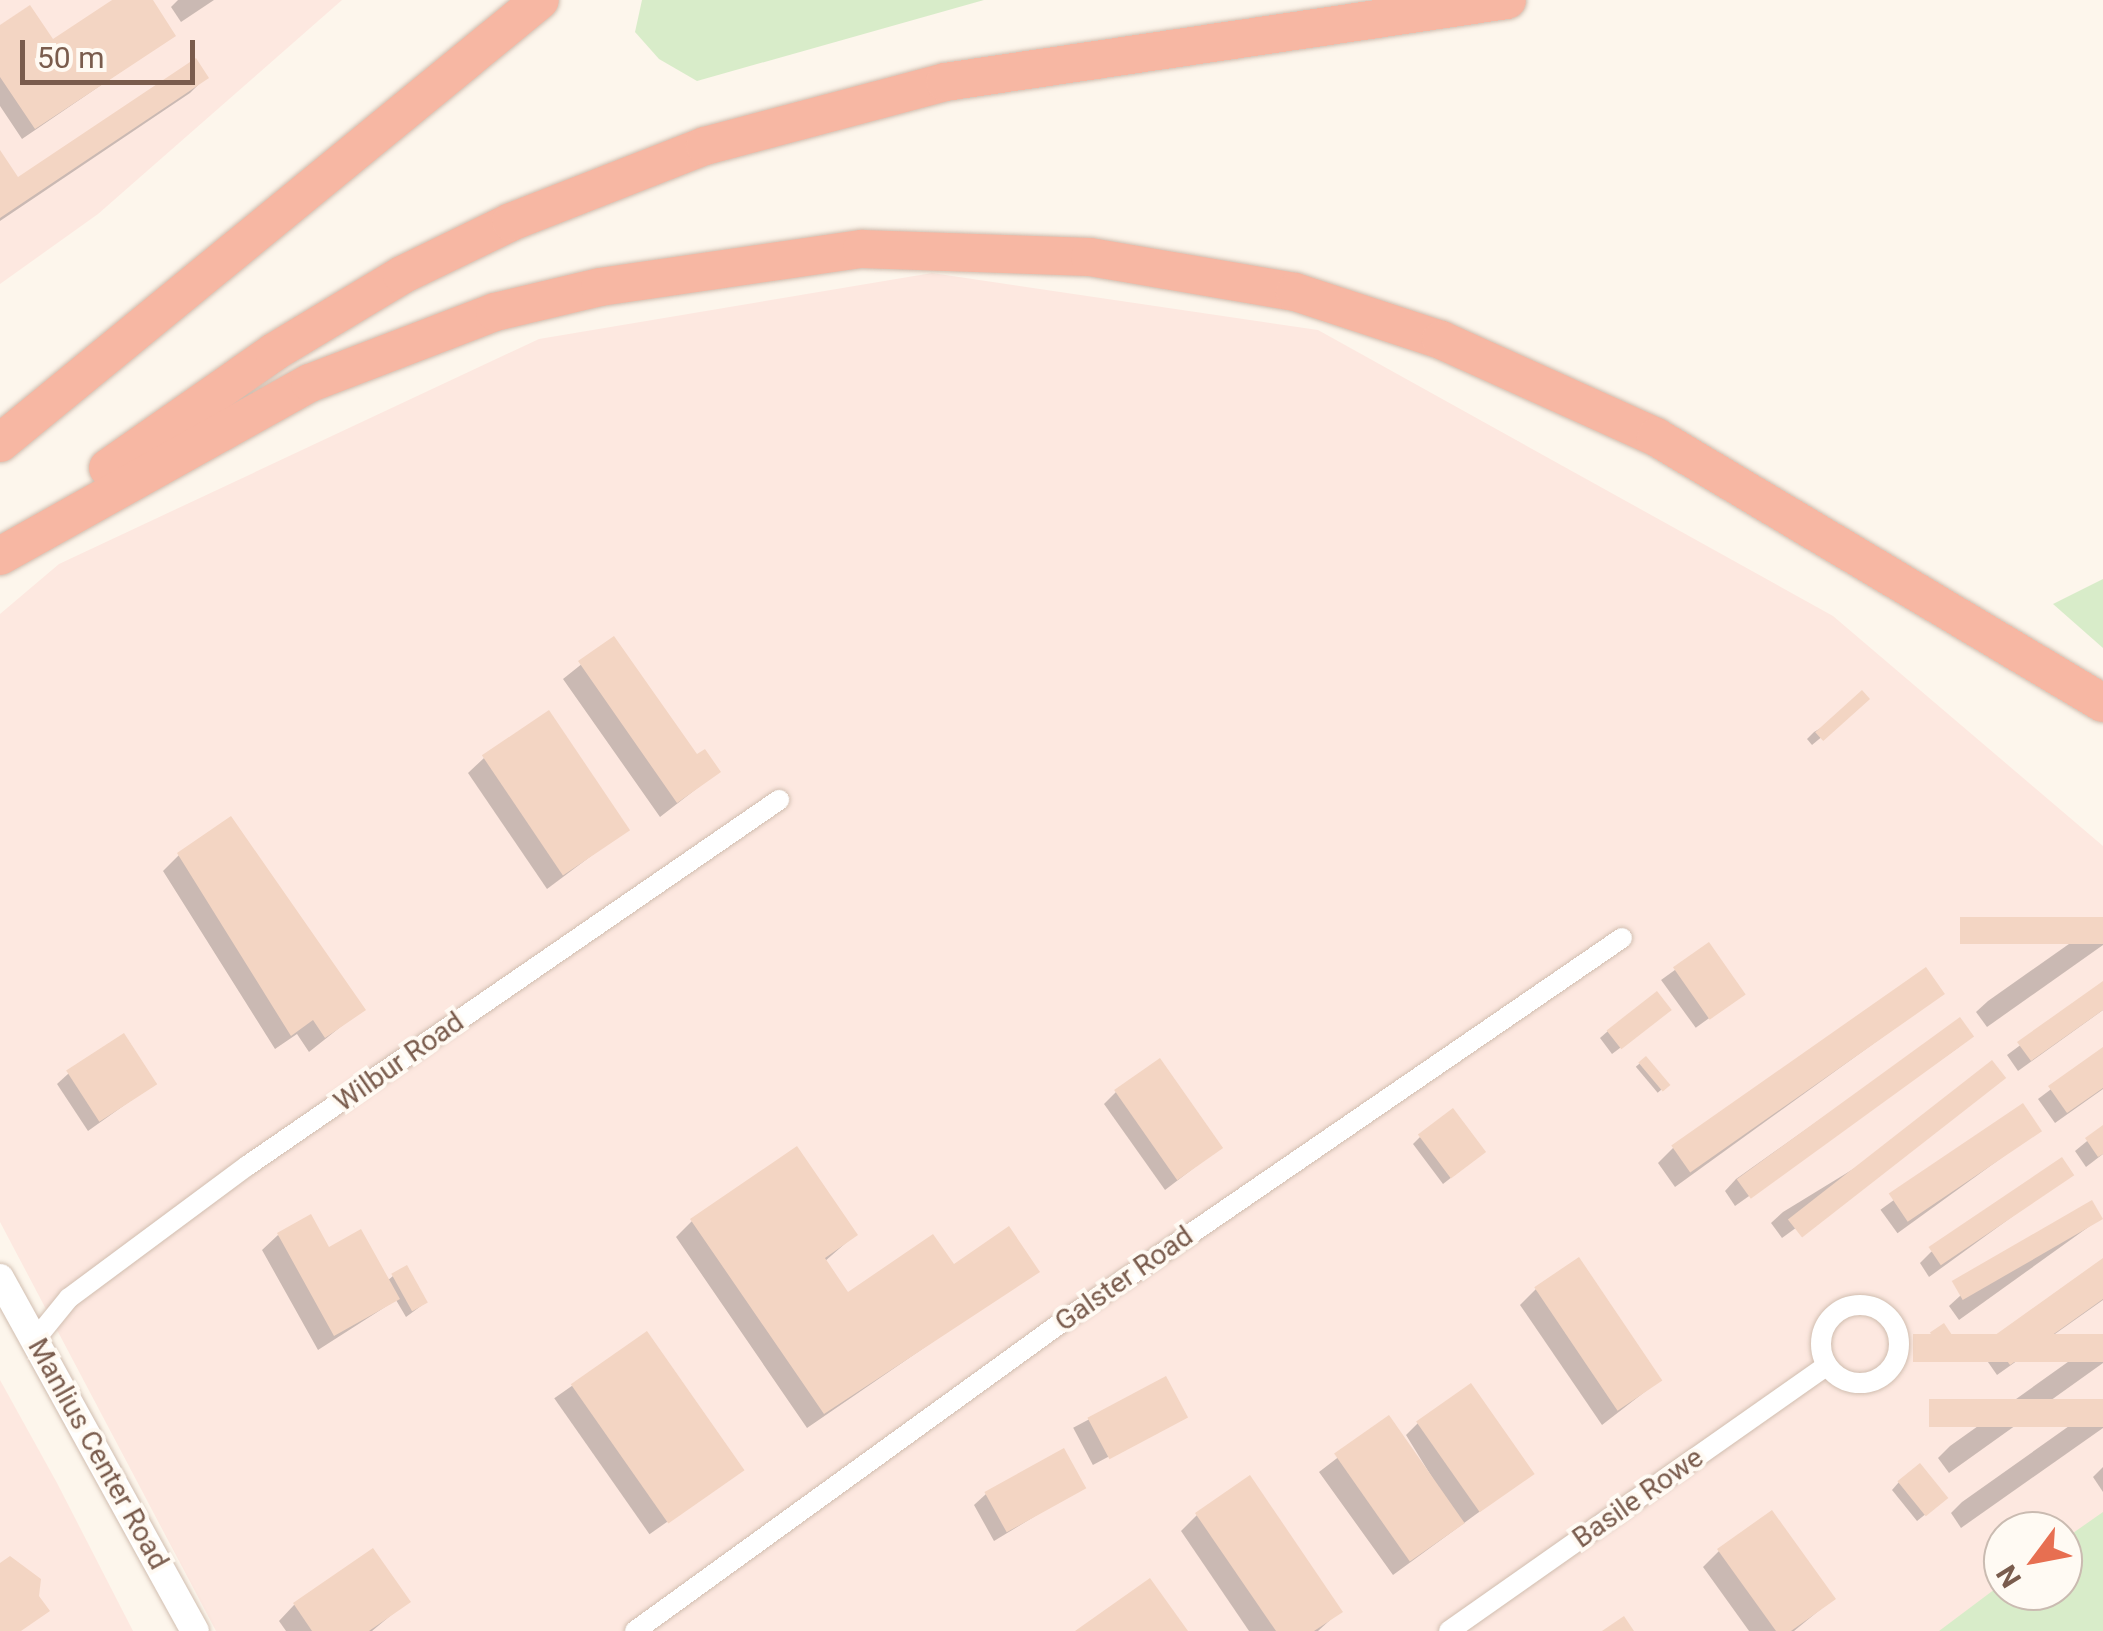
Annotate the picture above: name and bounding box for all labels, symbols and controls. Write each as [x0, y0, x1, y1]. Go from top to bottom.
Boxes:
scale bar [25, 20, 200, 82]
text: 50 m [37, 40, 104, 75]
street label: Wilbur Road [328, 1005, 470, 1119]
street label: Galster Road [1049, 1219, 1199, 1339]
street label: Manlius Center Road [21, 1333, 175, 1575]
street label: Basile Rowe [1566, 1441, 1710, 1555]
north arrow [1983, 1511, 2083, 1611]
text: N [1990, 1559, 2028, 1593]

